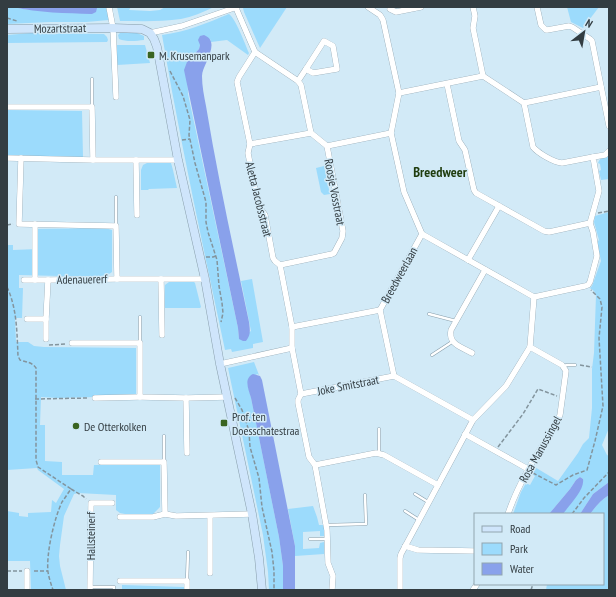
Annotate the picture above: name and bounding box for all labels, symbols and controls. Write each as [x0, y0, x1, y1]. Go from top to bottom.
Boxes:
north arrow [564, 12, 604, 52]
text: N [583, 16, 595, 31]
street label: Mozartstraat [34, 20, 87, 36]
place label: M. Krusemanpark [159, 48, 230, 63]
marker: M. Krusemanpark [146, 50, 156, 60]
street label: Roosje Vosstraat [321, 158, 349, 227]
street label: Aletta Jacobsstraat [242, 160, 276, 239]
district label: Breedweer [413, 163, 468, 181]
street label: Breedweerlaan [377, 244, 421, 306]
street label: Adenauererf [57, 271, 108, 287]
street label: Joke Smitstraat [315, 372, 381, 399]
place label: Prof. ten Doesschatestraa [232, 409, 300, 438]
street label: Rosa Manussingel [516, 413, 565, 485]
marker: Prof. ten Doesschatestraa [219, 418, 229, 428]
place label: De Otterkolken [84, 419, 146, 434]
marker: De Otterkolken [71, 421, 81, 431]
street label: Hallsteinerf [83, 511, 98, 560]
legend [474, 513, 604, 585]
text: Road [510, 521, 530, 536]
text: Park [510, 541, 528, 556]
text: Water [510, 561, 535, 576]

